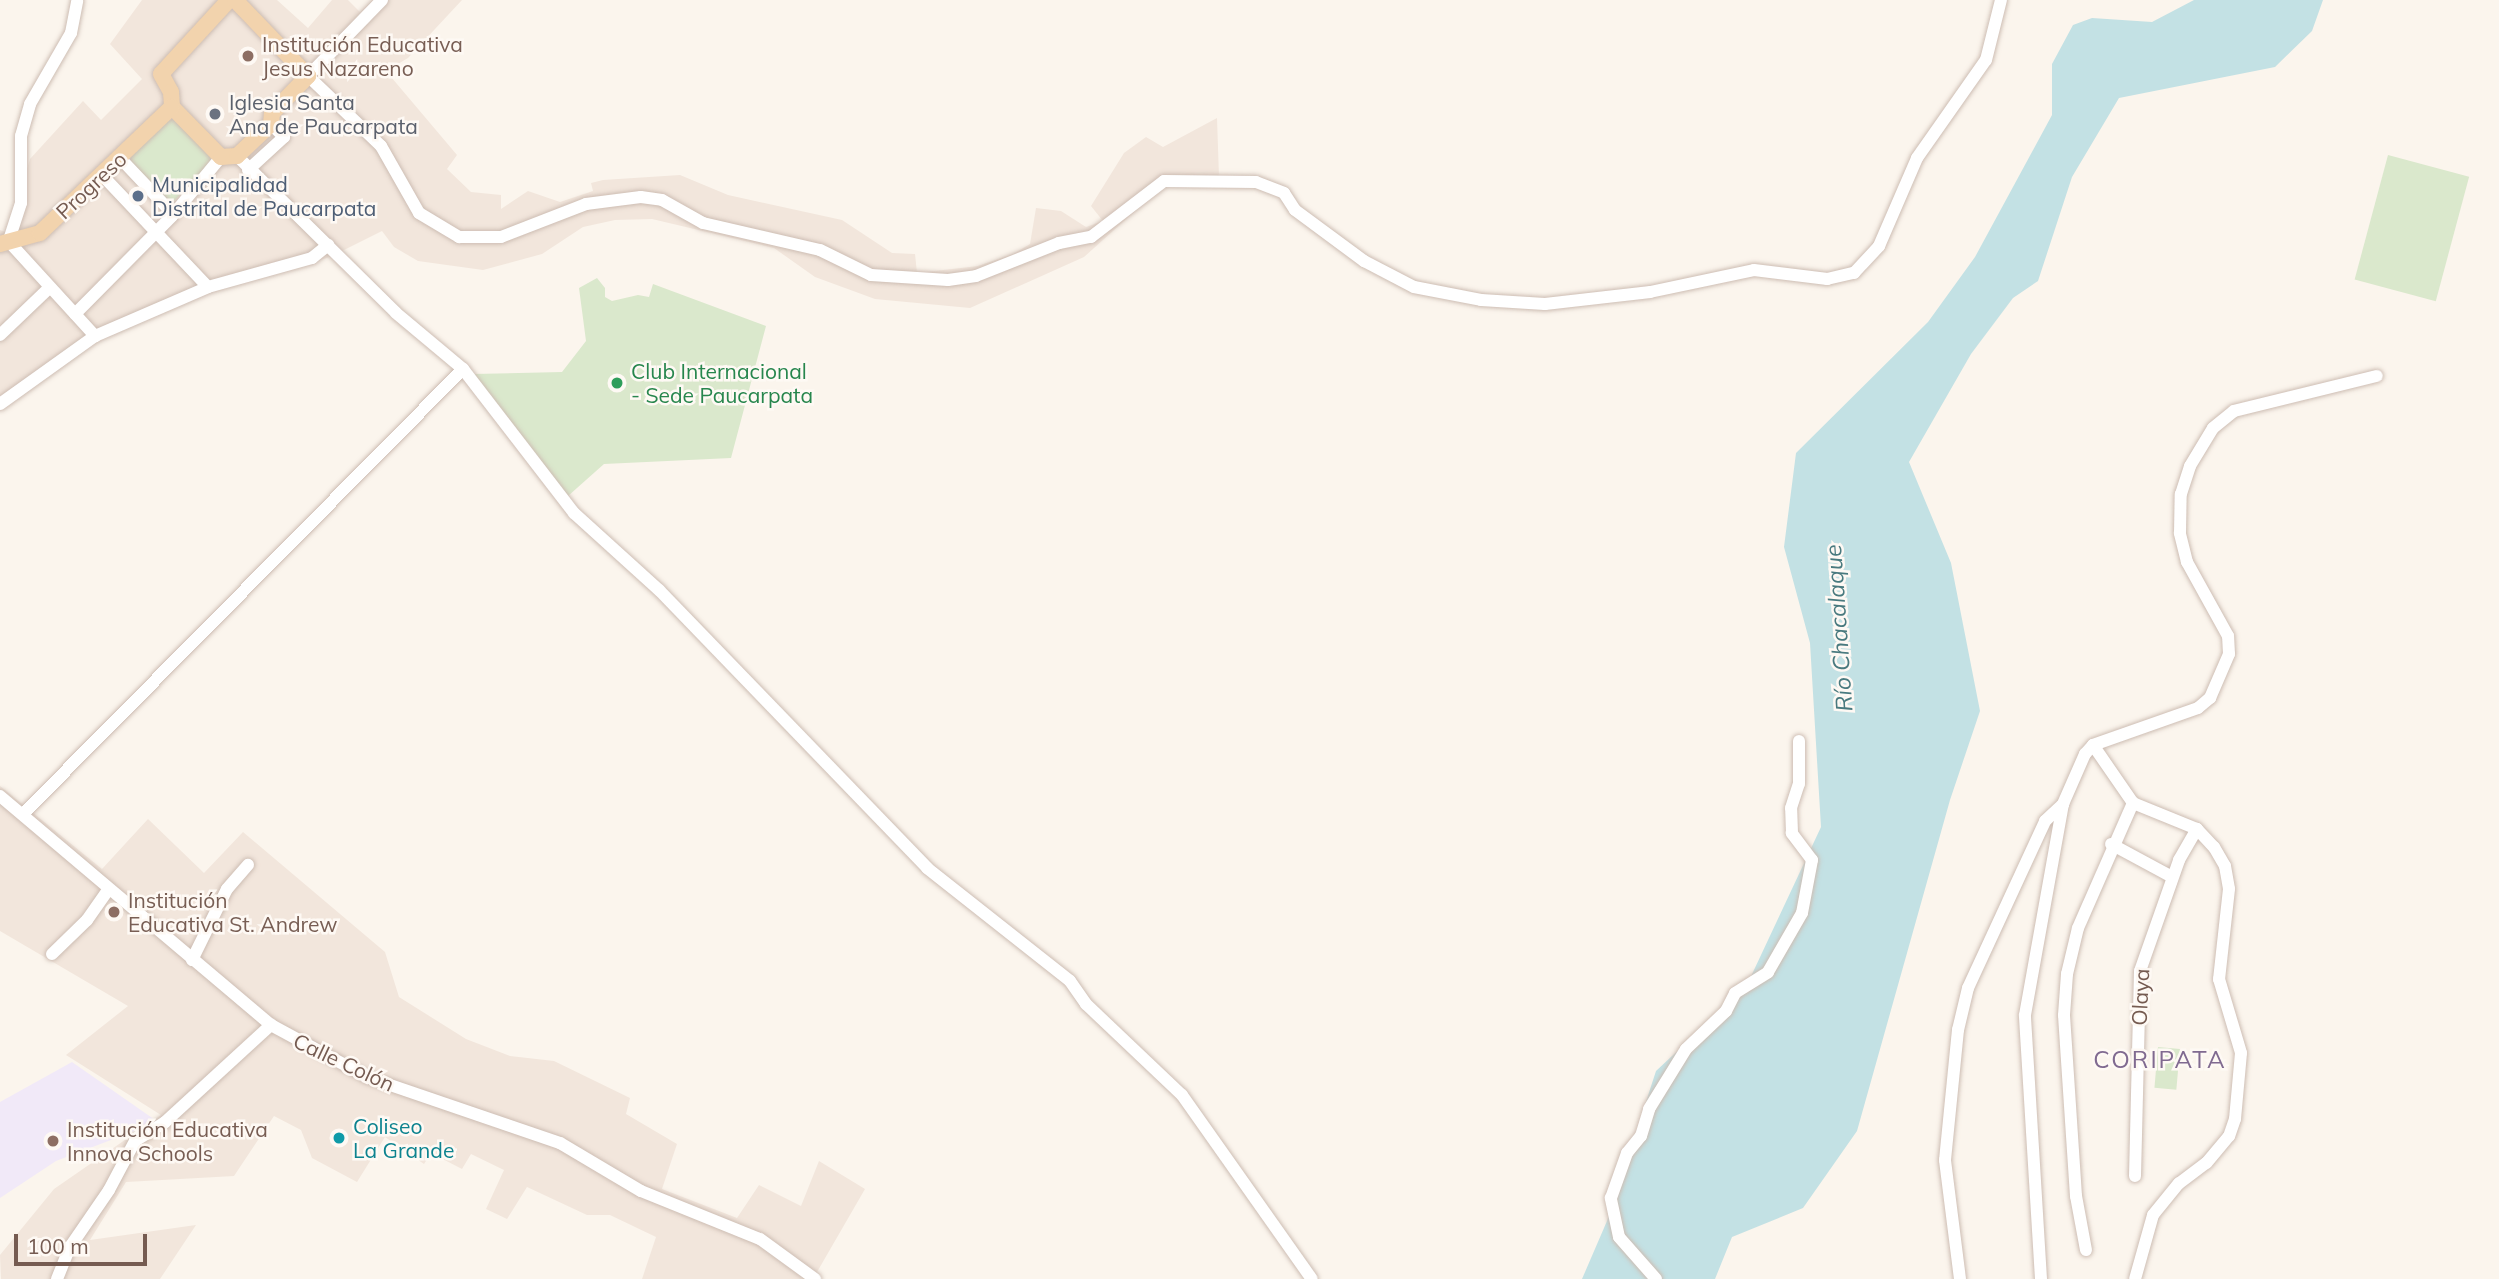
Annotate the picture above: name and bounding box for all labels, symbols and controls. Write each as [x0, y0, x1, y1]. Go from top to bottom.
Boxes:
place label: Institución Educativa Jesus Nazareno [262, 31, 463, 81]
marker: Institución Educativa Jesus Nazareno [240, 48, 256, 64]
place label: Iglesia Santa Ana de Paucarpata [229, 89, 418, 139]
marker: Iglesia Santa Ana de Paucarpata [207, 106, 223, 122]
street label: Progreso [51, 146, 131, 224]
place label: Municipalidad Distrital de Paucarpata [152, 171, 376, 221]
marker: Municipalidad Distrital de Paucarpata [130, 188, 146, 204]
place label: Club Internacional - Sede Paucarpata [631, 358, 813, 408]
marker: Club Internacional - Sede Paucarpata [609, 375, 625, 391]
water label: Río Chacalaque [1819, 543, 1859, 713]
place label: Institución Educativa St. Andrew [128, 887, 338, 937]
marker: Institución Educativa St. Andrew [106, 904, 122, 920]
street label: Olaya [2126, 968, 2154, 1026]
street label: Calle Colón [290, 1028, 398, 1096]
district label: CORIPATA [2094, 1046, 2226, 1074]
place label: Coliseo La Grande [353, 1113, 454, 1163]
place label: Institución Educativa Innova Schools [67, 1116, 268, 1166]
marker: Coliseo La Grande [331, 1130, 347, 1146]
marker: Institución Educativa Innova Schools [45, 1133, 61, 1149]
scale bar [18, 1220, 150, 1264]
text: 100 m [27, 1233, 89, 1259]

